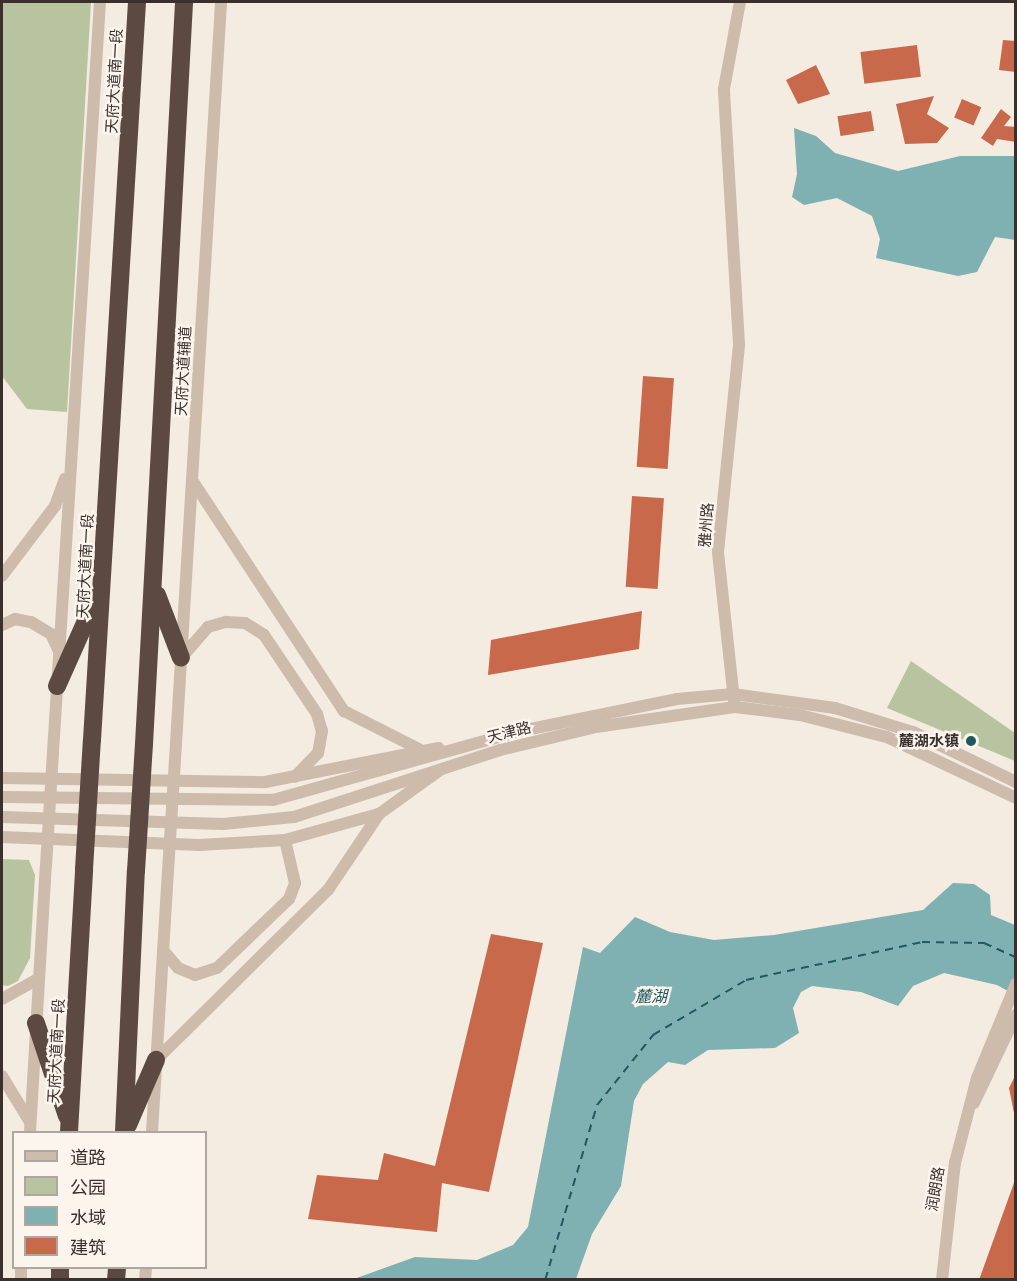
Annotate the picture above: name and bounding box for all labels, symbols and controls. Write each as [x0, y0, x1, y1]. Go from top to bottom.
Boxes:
street label: 天府大道南一段 [102, 28, 126, 134]
street label: 天府大道辅道 [172, 326, 194, 416]
street label: 雅州路 [695, 502, 717, 548]
street label: 天府大道南一段 [73, 513, 97, 619]
street label: 天津路 [485, 718, 533, 746]
place label: 麓湖水镇 [899, 732, 959, 750]
marker: 麓湖水镇 [964, 734, 978, 748]
water label: 麓湖 [635, 986, 667, 1006]
street label: 天府大道南一段 [44, 998, 68, 1104]
legend [12, 1131, 207, 1269]
text: 道路 [70, 1146, 106, 1169]
street label: 润朗路 [922, 1165, 948, 1213]
text: 公园 [70, 1176, 106, 1199]
text: 水域 [70, 1206, 106, 1229]
text: 建筑 [70, 1236, 106, 1259]

